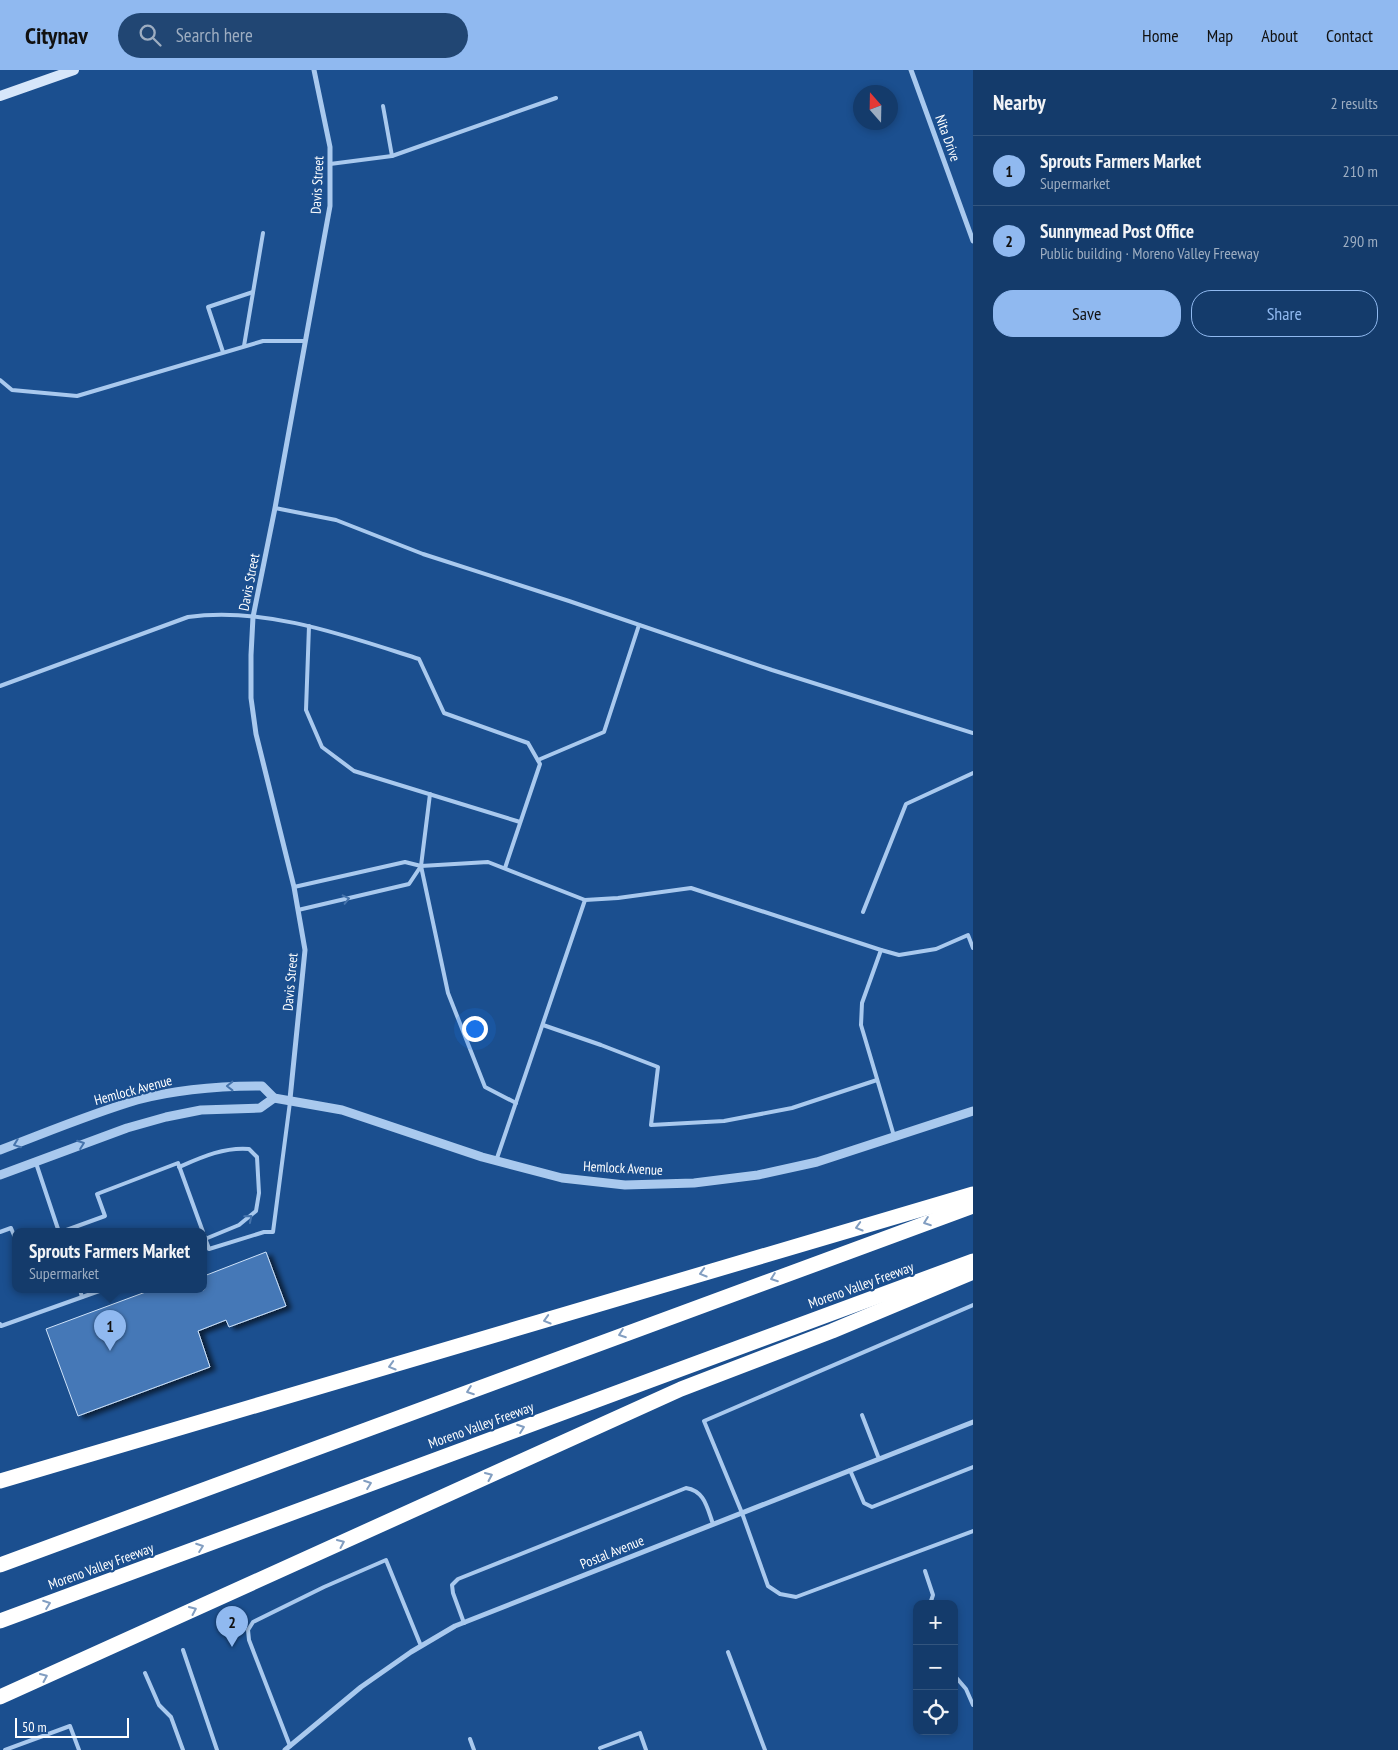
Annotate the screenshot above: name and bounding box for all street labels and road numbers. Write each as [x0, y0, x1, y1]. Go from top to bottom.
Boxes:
street label: Nita Drive [931, 112, 965, 164]
street label: Davis Street [306, 155, 328, 214]
street label: Davis Street [235, 552, 263, 612]
street label: Davis Street [279, 952, 302, 1012]
street label: Hemlock Avenue [92, 1071, 174, 1109]
street label: Hemlock Avenue [583, 1157, 664, 1179]
street label: Moreno Valley Freeway [806, 1257, 917, 1312]
street label: Moreno Valley Freeway [426, 1397, 537, 1452]
street label: Postal Avenue [577, 1531, 647, 1573]
street label: Moreno Valley Freeway [46, 1538, 157, 1593]

